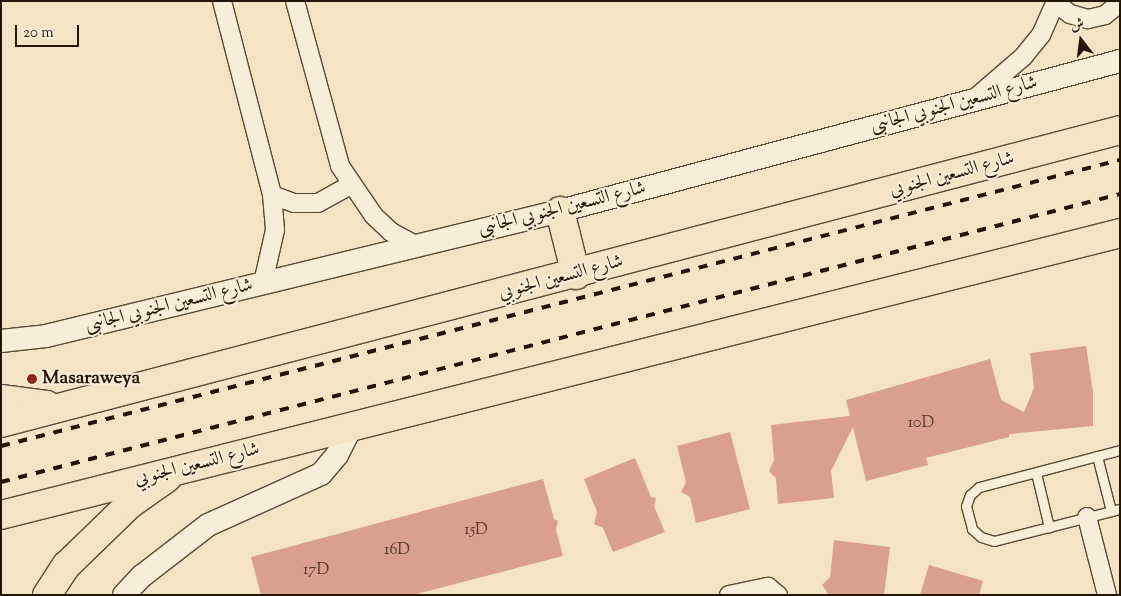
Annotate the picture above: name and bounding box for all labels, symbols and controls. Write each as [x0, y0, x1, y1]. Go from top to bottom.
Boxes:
text: ش [1068, 14, 1086, 37]
scale bar [18, 15, 81, 47]
north arrow [1056, 15, 1106, 65]
text: 20 m [23, 23, 54, 44]
street label: شارع التسعين الجنوبي الجانبى [868, 72, 1040, 138]
street label: شارع التسعين الجنوبي [887, 147, 1017, 203]
street label: شارع التسعين الجنوبي الجانبى [476, 177, 648, 241]
street label: شارع التسعين الجنوبي [496, 250, 626, 306]
street label: شارع التسعين الجنوبي الجانبى [83, 274, 255, 338]
place label: Masaraweya [42, 368, 140, 390]
marker: Masaraweya [26, 373, 38, 385]
house number: 10D [908, 414, 934, 434]
street label: شارع التسعين الجنوبي [132, 438, 262, 492]
house number: 15D [464, 521, 488, 541]
house number: 16D [384, 541, 410, 561]
house number: 17D [303, 561, 329, 581]

